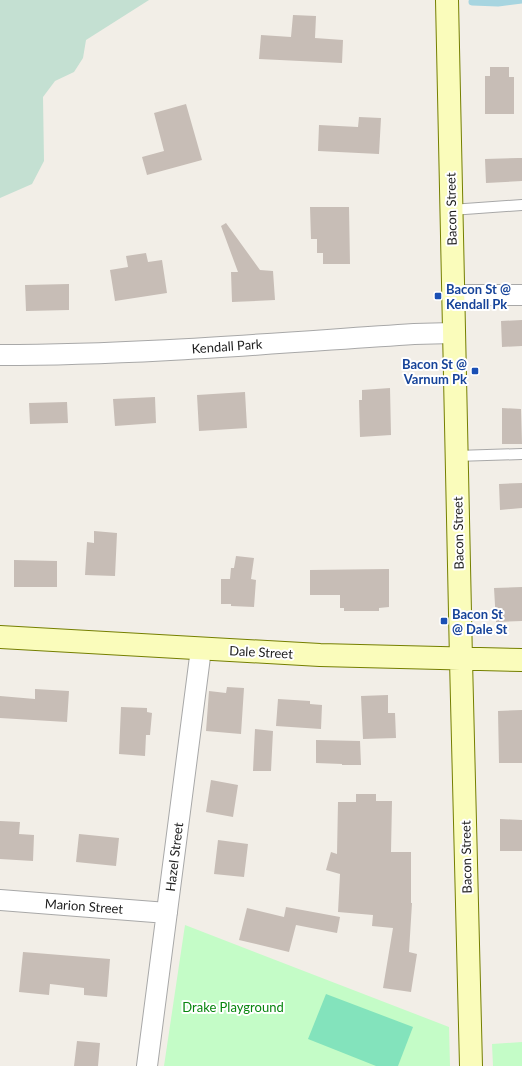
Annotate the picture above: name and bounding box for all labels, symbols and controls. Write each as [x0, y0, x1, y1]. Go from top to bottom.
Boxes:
street label: Bacon Street [442, 172, 460, 246]
place label: Bacon St @ Kendall Pk [446, 281, 511, 312]
marker: Bacon St @ Kendall Pk [433, 291, 443, 301]
street label: Kendall Park [191, 336, 263, 356]
place label: Bacon St @ Varnum Pk [402, 356, 467, 387]
marker: Bacon St @ Varnum Pk [470, 366, 480, 376]
street label: Bacon Street [449, 496, 467, 570]
place label: Bacon St @ Dale St [452, 606, 508, 637]
marker: Bacon St @ Dale St [439, 616, 449, 626]
street label: Dale Street [229, 642, 294, 662]
street label: Bacon Street [457, 820, 475, 894]
street label: Hazel Street [162, 821, 186, 892]
street label: Marion Street [44, 895, 124, 917]
park label: Drake Playground [182, 999, 284, 1015]

